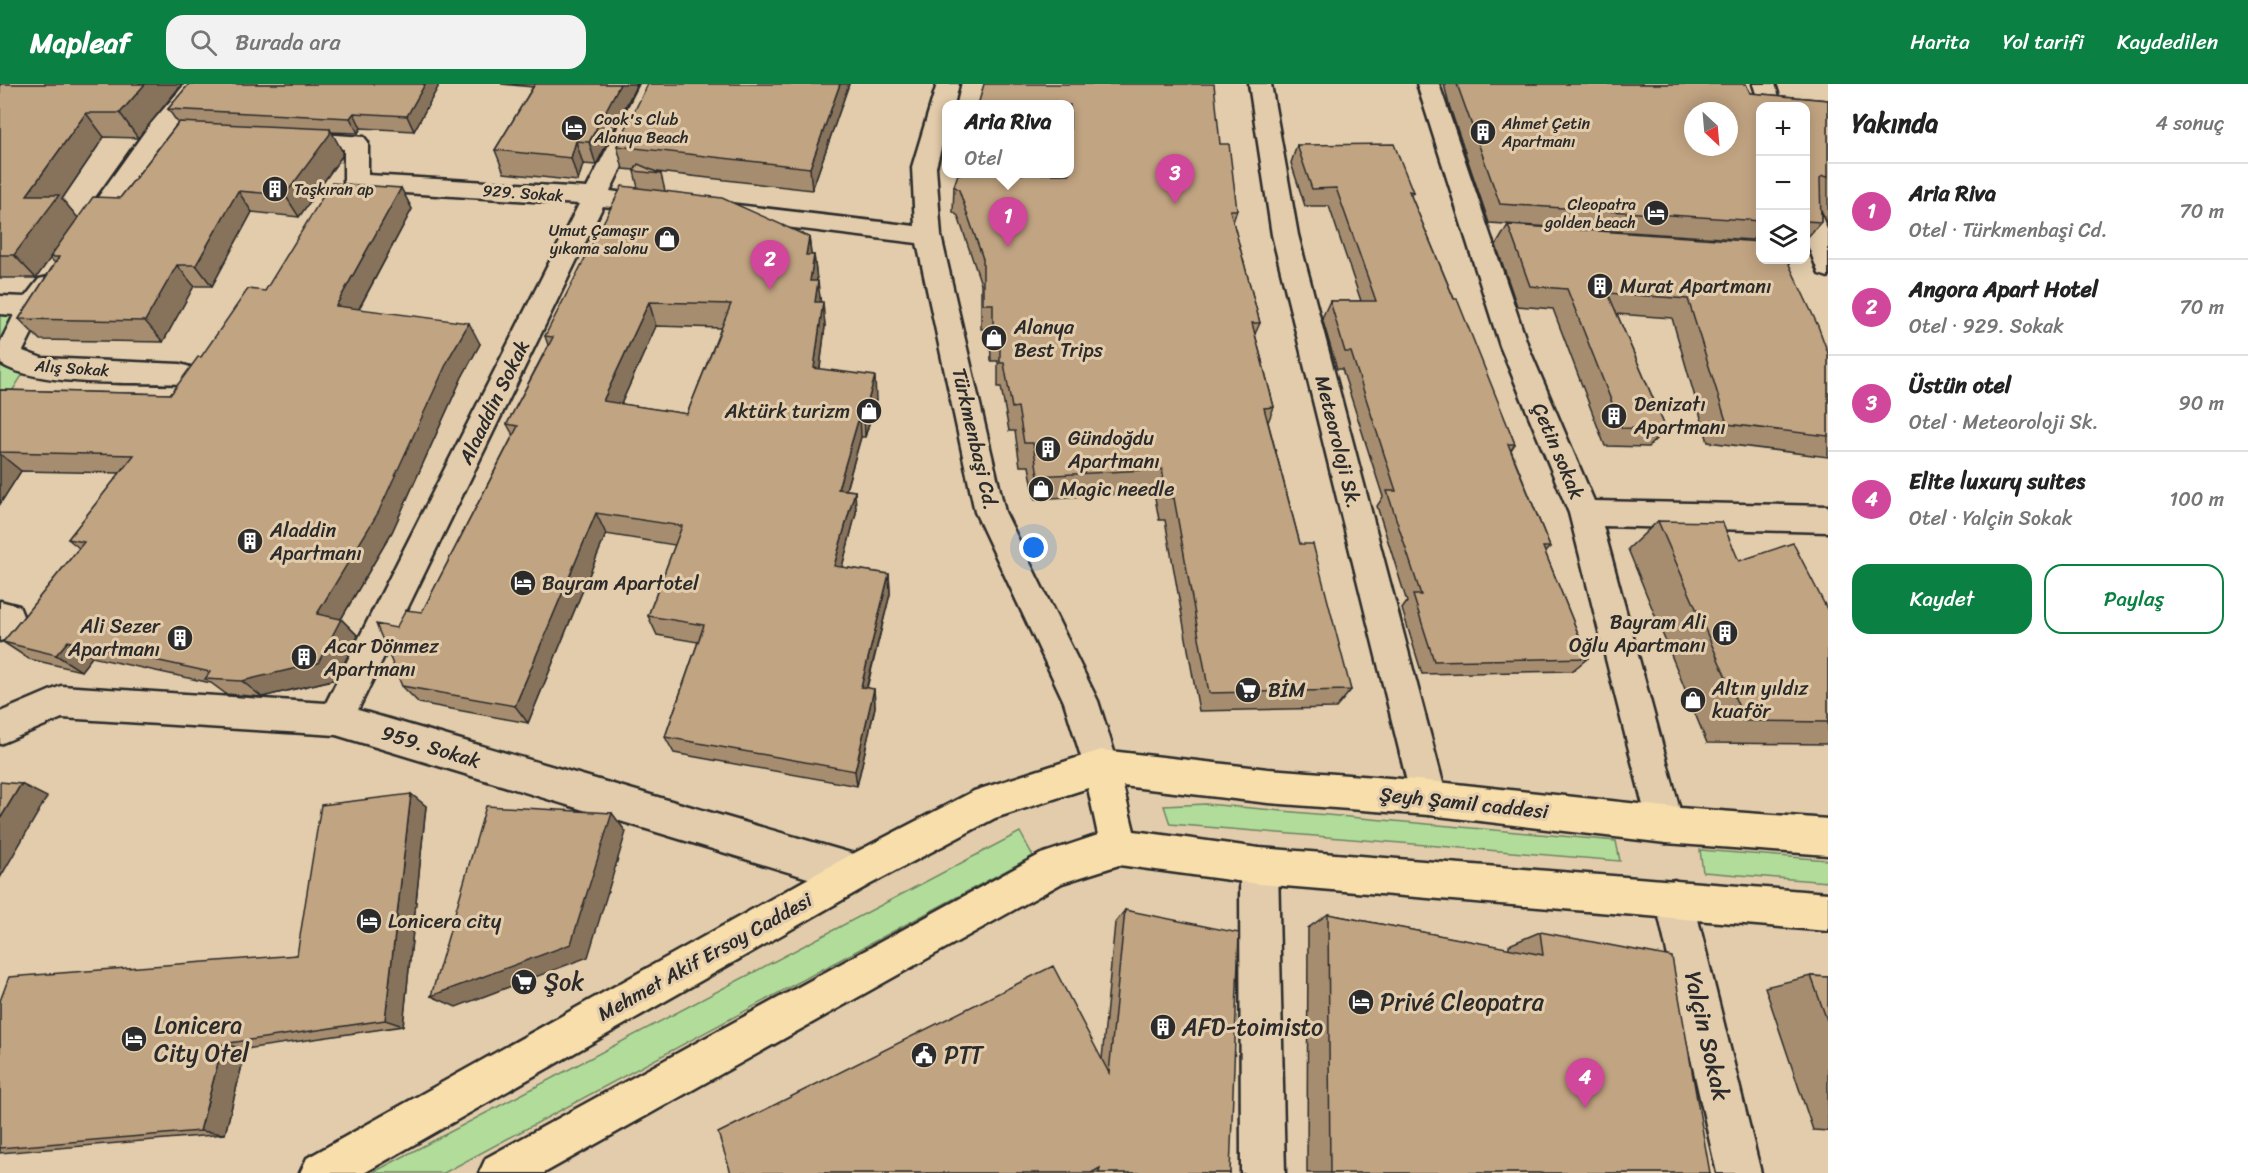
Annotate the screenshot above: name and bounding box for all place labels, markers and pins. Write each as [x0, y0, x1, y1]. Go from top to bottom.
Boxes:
place label: Cook's Club Alanya Beach [593, 105, 688, 152]
place label: Ahmet Çetin Apartmanı [1501, 109, 1591, 156]
hotel icon: Cook's Club Alanya Beach [559, 113, 589, 143]
building icon: Ahmet Çetin Apartmanı [1468, 117, 1498, 147]
pin: 3 [1156, 154, 1194, 204]
building icon: Taşkıran ap [260, 174, 290, 204]
place label: Taşkıran ap [294, 175, 374, 204]
place label: Cleopatra golden beach [1543, 190, 1636, 237]
pin: 1 [988, 198, 1028, 247]
hotel icon: Cleopatra golden beach [1641, 198, 1671, 228]
place label: Umut Çamaşır yıkama salonu [549, 216, 649, 263]
shop icon: Umut Çamaşır yıkama salonu [652, 224, 682, 254]
pin: 2 [750, 240, 790, 290]
place label: Murat Apartmanı [1620, 269, 1772, 304]
building icon: Murat Apartmanı [1585, 271, 1615, 301]
place label: Alanya Best Trips [1013, 310, 1104, 368]
shop icon: Alanya Best Trips [979, 323, 1009, 353]
place label: Denizatı Apartmanı [1633, 387, 1726, 445]
place label: Aktürk turizm [724, 394, 850, 429]
shop icon: Aktürk turizm [854, 396, 884, 426]
building icon: Denizatı Apartmanı [1599, 401, 1629, 431]
place label: Gündoğdu Apartmanı [1067, 421, 1160, 479]
building icon: Gündoğdu Apartmanı [1033, 434, 1063, 464]
place label: Magic needle [1060, 472, 1174, 507]
shop icon: Magic needle [1026, 474, 1056, 504]
place label: Aladdin Apartmanı [269, 513, 362, 571]
building icon: Aladdin Apartmanı [235, 526, 265, 556]
place label: Bayram Apartotel [542, 566, 700, 601]
hotel icon: Bayram Apartotel [508, 568, 538, 598]
place label: Bayram Ali Oğlu Apartmanı [1569, 605, 1706, 663]
place label: Ali Sezer Apartmanı [67, 609, 161, 667]
building icon: Bayram Ali Oğlu Apartmanı [1710, 618, 1740, 648]
building icon: Ali Sezer Apartmanı [165, 623, 195, 653]
place label: Acar Dönmez Apartmanı [323, 629, 439, 687]
building icon: Acar Dönmez Apartmanı [289, 642, 319, 672]
place label: Altın yıldız kuaför [1711, 671, 1809, 729]
place label: BİM [1268, 673, 1306, 708]
supermarket icon: BİM [1233, 675, 1263, 705]
shop icon: Altın yıldız kuaför [1678, 685, 1708, 715]
place label: Lonicera city [388, 904, 502, 939]
hotel icon: Lonicera city [354, 906, 384, 936]
place label: Şok [544, 961, 584, 1003]
supermarket icon: Şok [509, 967, 539, 997]
place label: Privé Cleopatra [1380, 981, 1545, 1023]
hotel icon: Privé Cleopatra [1346, 987, 1376, 1017]
place label: Lonicera City Otel [154, 1004, 250, 1074]
place label: AFD-toimisto [1181, 1006, 1323, 1048]
building icon: AFD-toimisto [1148, 1012, 1178, 1042]
hotel icon: Lonicera City Otel [119, 1024, 149, 1054]
place label: PTT [944, 1034, 985, 1076]
public building icon: PTT [909, 1040, 939, 1070]
pin: 4 [1566, 1058, 1604, 1108]

